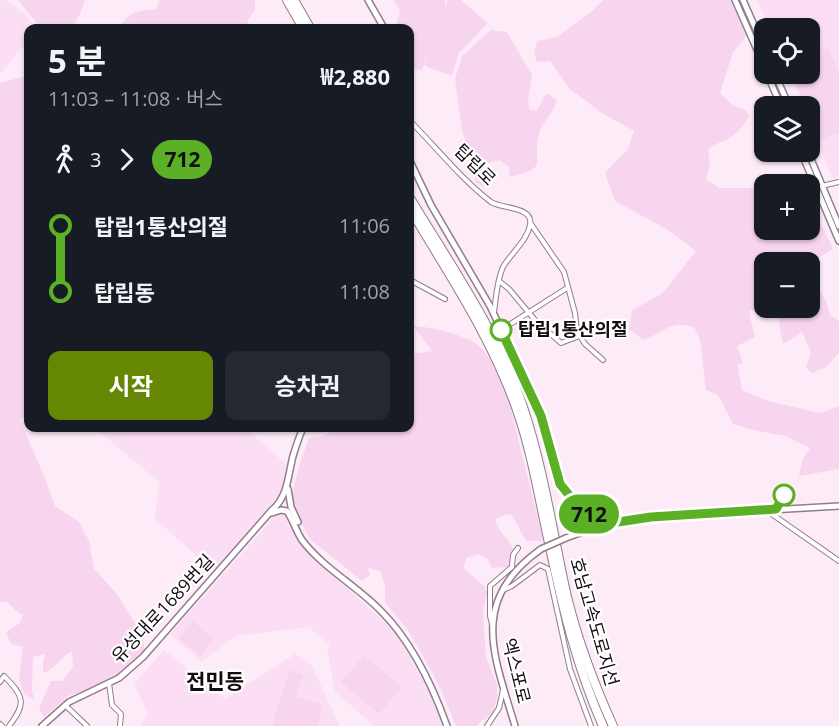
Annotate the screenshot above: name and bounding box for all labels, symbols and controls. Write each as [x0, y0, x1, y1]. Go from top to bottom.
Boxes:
map controls [754, 18, 820, 318]
button: locate [754, 18, 820, 84]
text: 5 분 [48, 38, 106, 83]
text: ₩2,880 [320, 61, 390, 91]
text: 11:03 – 11:08 · 버스 [48, 85, 223, 112]
button: layers [754, 96, 820, 162]
street label: 탑립로 [450, 138, 502, 190]
icon: walk [48, 143, 81, 176]
icon: forward [110, 143, 143, 176]
text: 712 [164, 145, 200, 173]
text: 3 [90, 146, 101, 173]
button: + [754, 174, 820, 240]
text: 탑립1통산의절 [94, 211, 228, 241]
text: 11:06 [339, 212, 390, 239]
button: − [754, 252, 820, 318]
text: 탑립동 [94, 277, 155, 307]
text: 11:08 [339, 278, 390, 305]
place label: 탑립1통산의절 [518, 317, 628, 341]
marker: 탑립1통산의절 [490, 319, 512, 341]
button: 시작 [48, 351, 213, 420]
button: 승차권 [225, 351, 390, 420]
unlabelled marker [773, 484, 795, 506]
line badge: 712 [554, 494, 624, 534]
text: 712 [571, 500, 607, 528]
street label: 유성대로1689번길 [106, 549, 219, 668]
street label: 호남고속도로지선 [565, 555, 625, 689]
street label: 엑스포로 [497, 636, 537, 706]
district label: 전민동 [186, 667, 244, 695]

